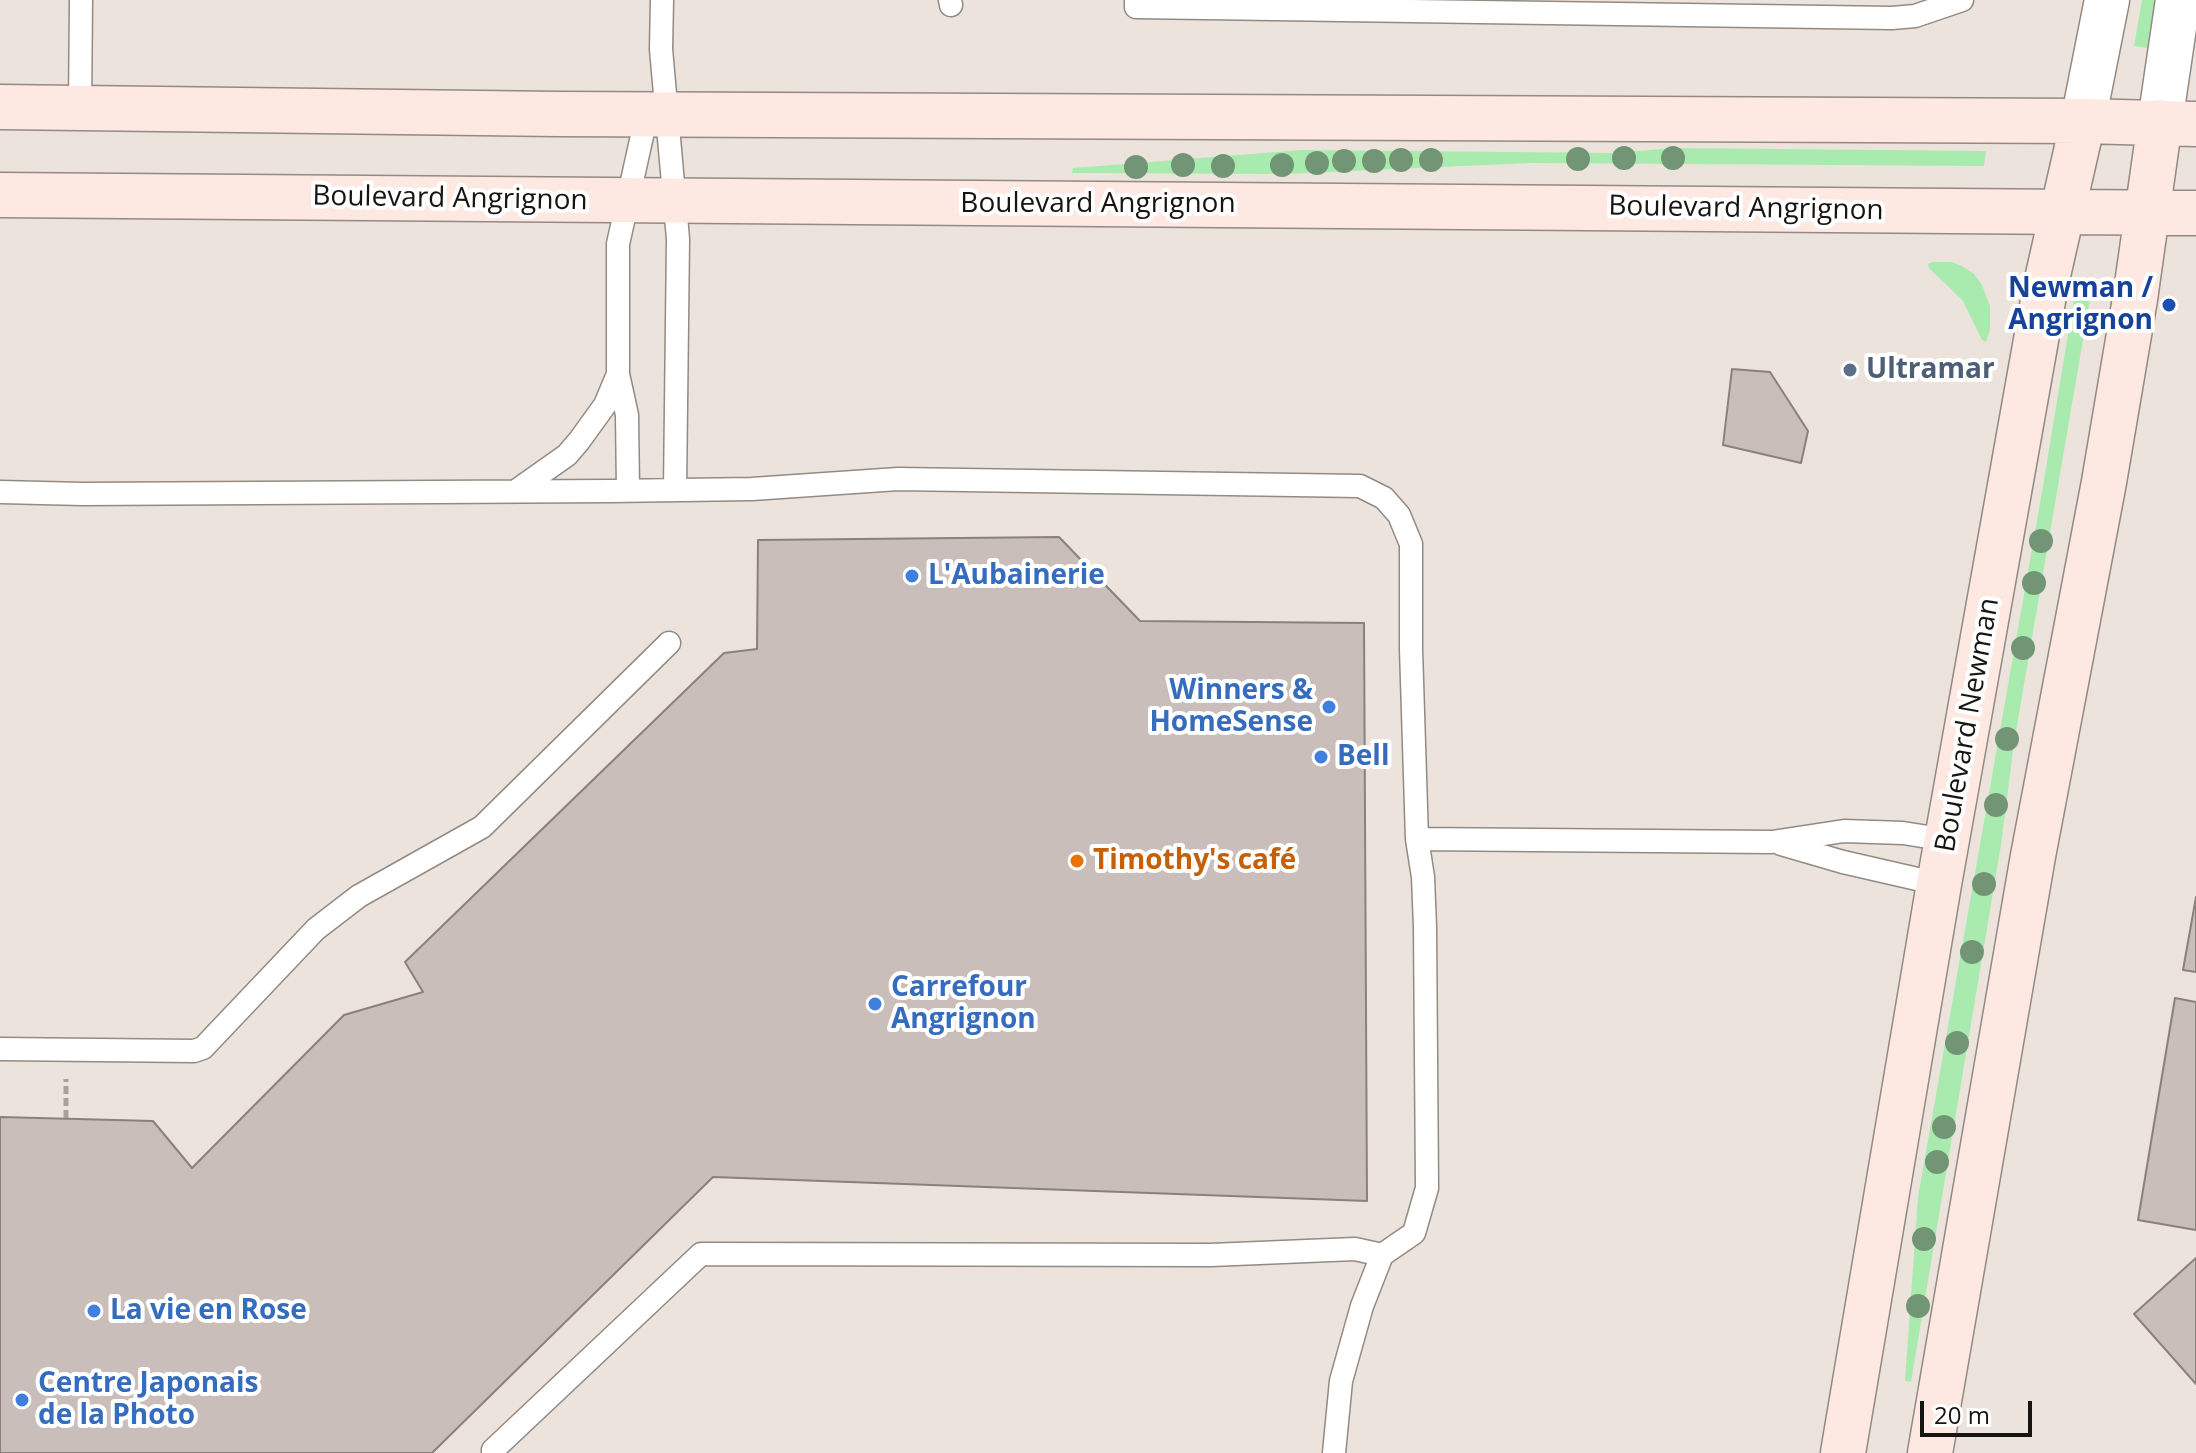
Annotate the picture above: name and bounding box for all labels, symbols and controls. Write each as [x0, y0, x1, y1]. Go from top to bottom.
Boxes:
street label: Boulevard Angrignon [312, 180, 588, 218]
street label: Boulevard Angrignon [960, 187, 1236, 221]
street label: Boulevard Angrignon [1608, 190, 1884, 228]
place label: Newman / Angrignon [2008, 272, 2153, 338]
marker: Newman / Angrignon [2160, 296, 2178, 314]
place label: Ultramar [1866, 353, 1995, 387]
marker: Ultramar [1841, 361, 1859, 379]
place label: L'Aubainerie [928, 559, 1105, 593]
marker: L'Aubainerie [903, 567, 921, 585]
street label: Boulevard Newman [1929, 595, 2007, 855]
place label: Winners & HomeSense [1149, 674, 1313, 740]
marker: Winners & HomeSense [1320, 698, 1338, 716]
place label: Bell [1337, 740, 1389, 774]
marker: Bell [1312, 748, 1330, 766]
place label: Timothy's café [1093, 844, 1296, 878]
marker: Timothy's café [1068, 852, 1086, 870]
place label: Carrefour Angrignon [891, 971, 1036, 1037]
marker: Carrefour Angrignon [866, 995, 884, 1013]
place label: La vie en Rose [110, 1294, 307, 1328]
marker: La vie en Rose [85, 1302, 103, 1320]
place label: Centre Japonais de la Photo [38, 1367, 258, 1433]
scale bar [1924, 1385, 2036, 1435]
marker: Centre Japonais de la Photo [13, 1391, 31, 1409]
text: 20 m [1934, 1398, 1990, 1431]

